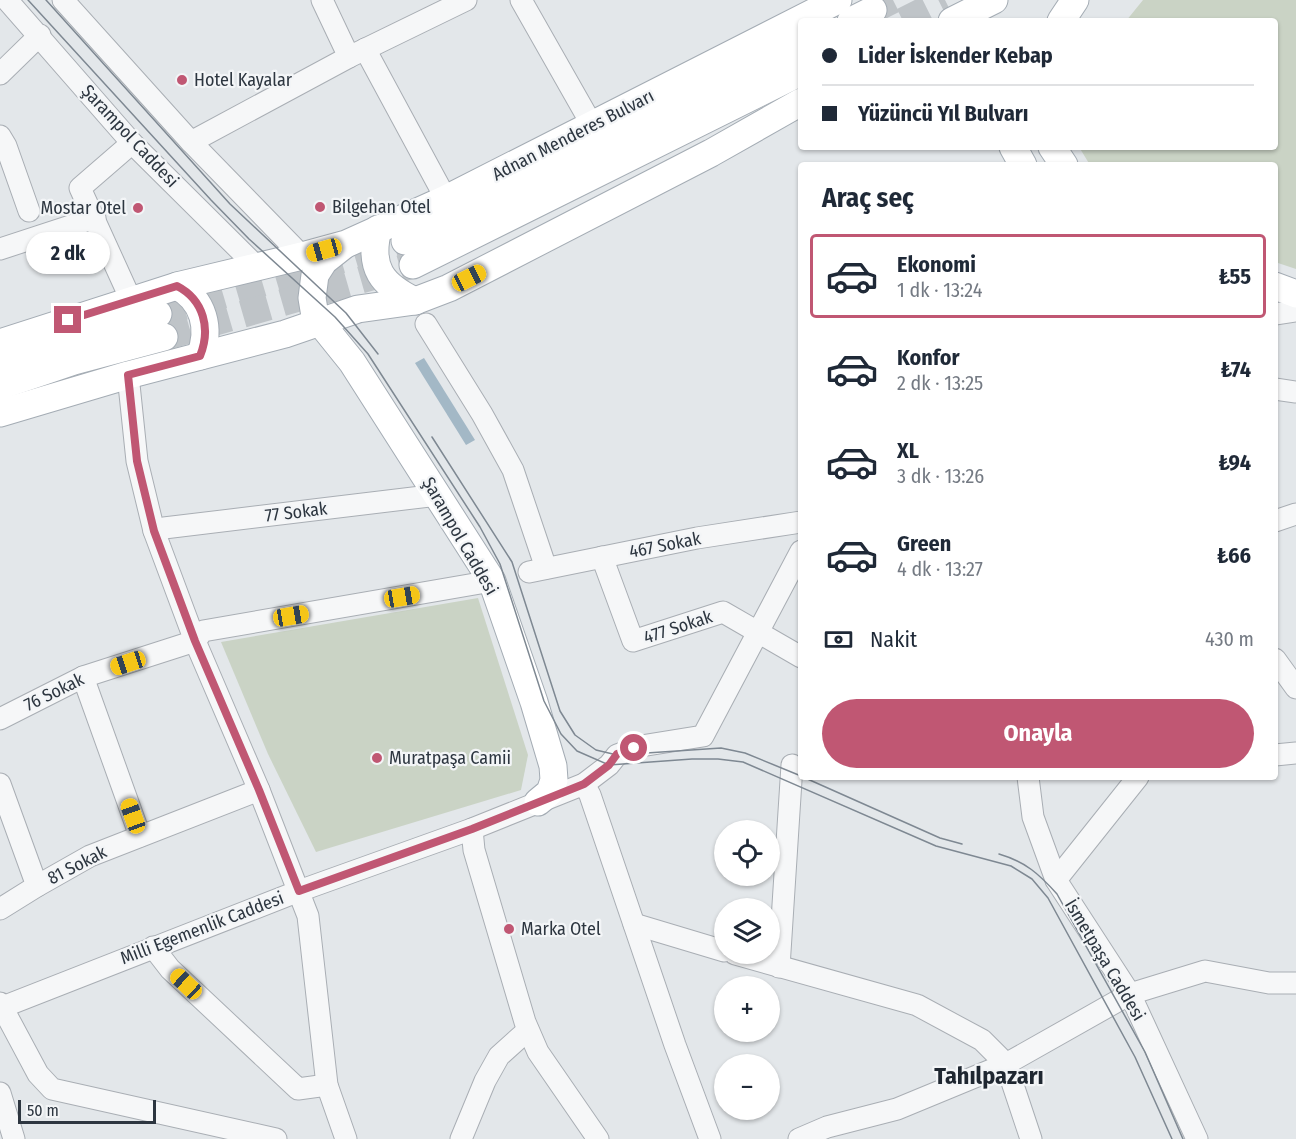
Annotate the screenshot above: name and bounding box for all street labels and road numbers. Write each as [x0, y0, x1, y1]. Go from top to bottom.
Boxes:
street label: Şarampol Caddesi [77, 80, 183, 192]
street label: Adnan Menderes Bulvarı [488, 85, 658, 185]
street label: Şarampol Caddesi [417, 473, 503, 599]
street label: 77 Sokak [264, 497, 329, 527]
street label: 467 Sokak [627, 527, 703, 563]
street label: 477 Sokak [641, 605, 716, 648]
street label: 76 Sokak [21, 668, 88, 716]
street label: 81 Sokak [44, 841, 111, 889]
street label: Milli Egemenlik Caddesi [117, 887, 287, 969]
street label: İsmetpaşa Caddesi [1060, 895, 1150, 1025]

